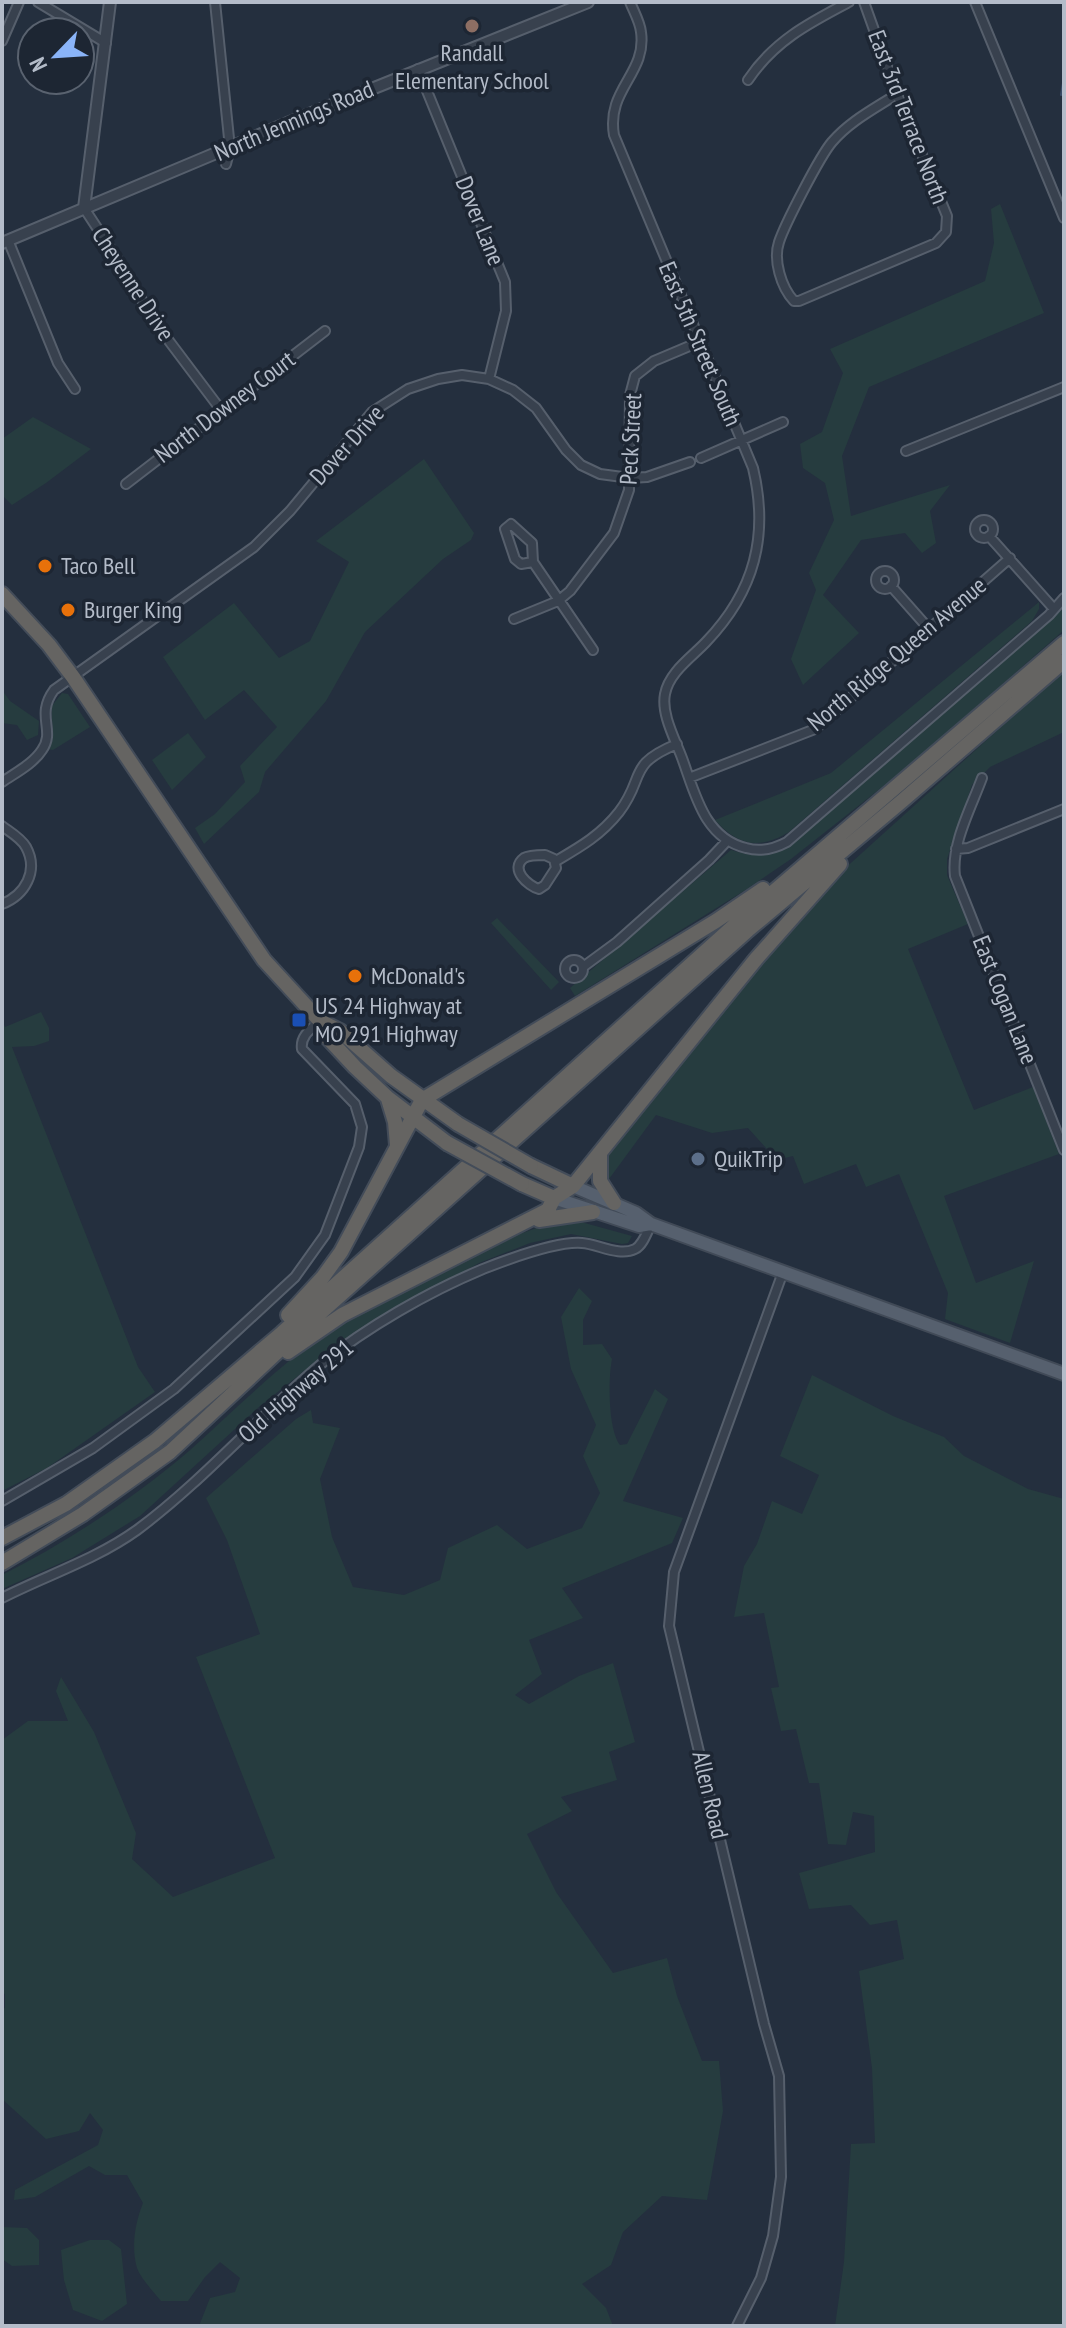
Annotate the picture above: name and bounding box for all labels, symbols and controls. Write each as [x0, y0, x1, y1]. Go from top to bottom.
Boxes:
north arrow [16, 16, 96, 96]
marker: Randall Elementary School [463, 17, 481, 35]
street label: East 3rd Terrace North [861, 26, 956, 208]
place label: Randall Elementary School [395, 37, 549, 96]
text: N [23, 53, 53, 76]
street label: North Jennings Road [210, 73, 378, 168]
street label: Dover Lane [449, 172, 512, 270]
street label: Cheyenne Drive [85, 221, 182, 347]
street label: East 5th Street South [652, 257, 749, 431]
street label: North Downey Court [148, 343, 301, 470]
street label: Peck Street [613, 392, 648, 486]
street label: Dover Drive [303, 398, 391, 491]
place label: Taco Bell [61, 550, 136, 581]
marker: Taco Bell [36, 557, 54, 575]
street label: North Ridge Queen Avenue [801, 570, 992, 738]
place label: Burger King [84, 594, 182, 625]
marker: Burger King [59, 601, 77, 619]
street label: East Cogan Lane [966, 931, 1045, 1069]
place label: McDonald's [371, 960, 465, 991]
marker: McDonald's [346, 967, 364, 985]
place label: US 24 Highway at MO 291 Highway [315, 990, 462, 1049]
marker: US 24 Highway at MO 291 Highway [290, 1011, 308, 1029]
place label: QuikTrip [714, 1143, 783, 1174]
marker: QuikTrip [689, 1150, 707, 1168]
street label: Old Highway 291 [232, 1332, 360, 1449]
street label: Allen Road [685, 1748, 736, 1842]

